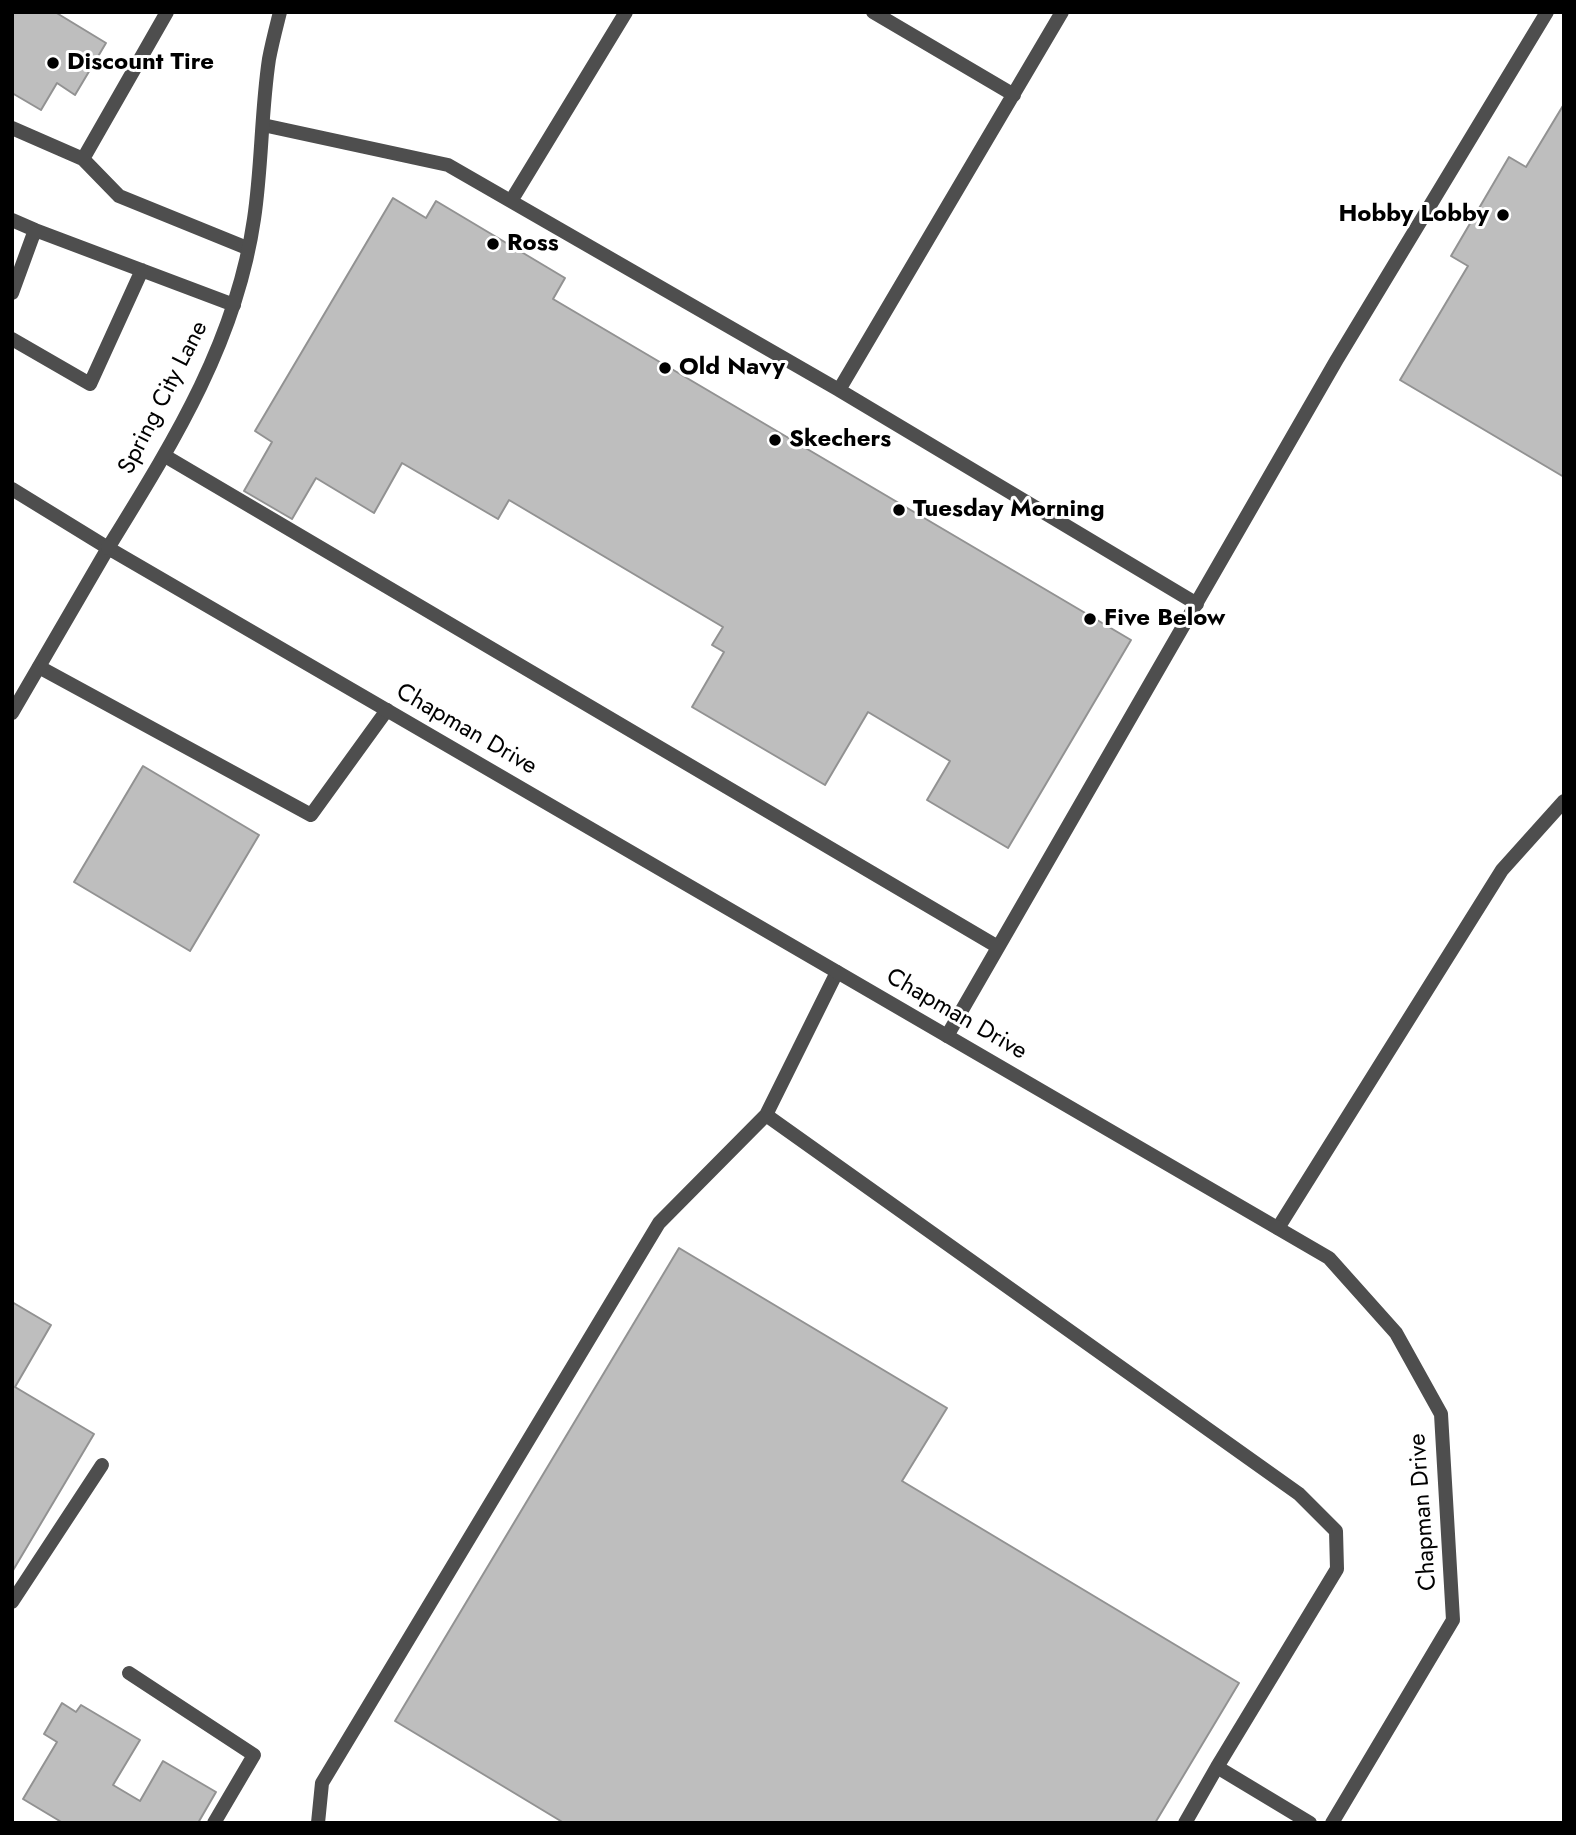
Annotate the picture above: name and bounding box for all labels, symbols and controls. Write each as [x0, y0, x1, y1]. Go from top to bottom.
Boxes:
place label: Discount Tire [67, 49, 214, 77]
marker: Discount Tire [45, 55, 61, 71]
place label: Hobby Lobby [1338, 201, 1489, 229]
marker: Hobby Lobby [1495, 207, 1511, 223]
place label: Ross [507, 230, 559, 258]
marker: Ross [485, 236, 501, 252]
street label: Spring City Lane [113, 316, 215, 480]
place label: Old Navy [679, 354, 785, 382]
marker: Old Navy [657, 360, 673, 376]
place label: Skechers [789, 426, 891, 454]
marker: Skechers [767, 432, 783, 448]
place label: Tuesday Morning [913, 496, 1105, 524]
marker: Tuesday Morning [891, 502, 907, 518]
place label: Five Below [1104, 605, 1225, 633]
marker: Five Below [1082, 611, 1098, 627]
street label: Chapman Drive [391, 678, 541, 782]
street label: Chapman Drive [881, 963, 1031, 1067]
street label: Chapman Drive [1404, 1432, 1444, 1592]

